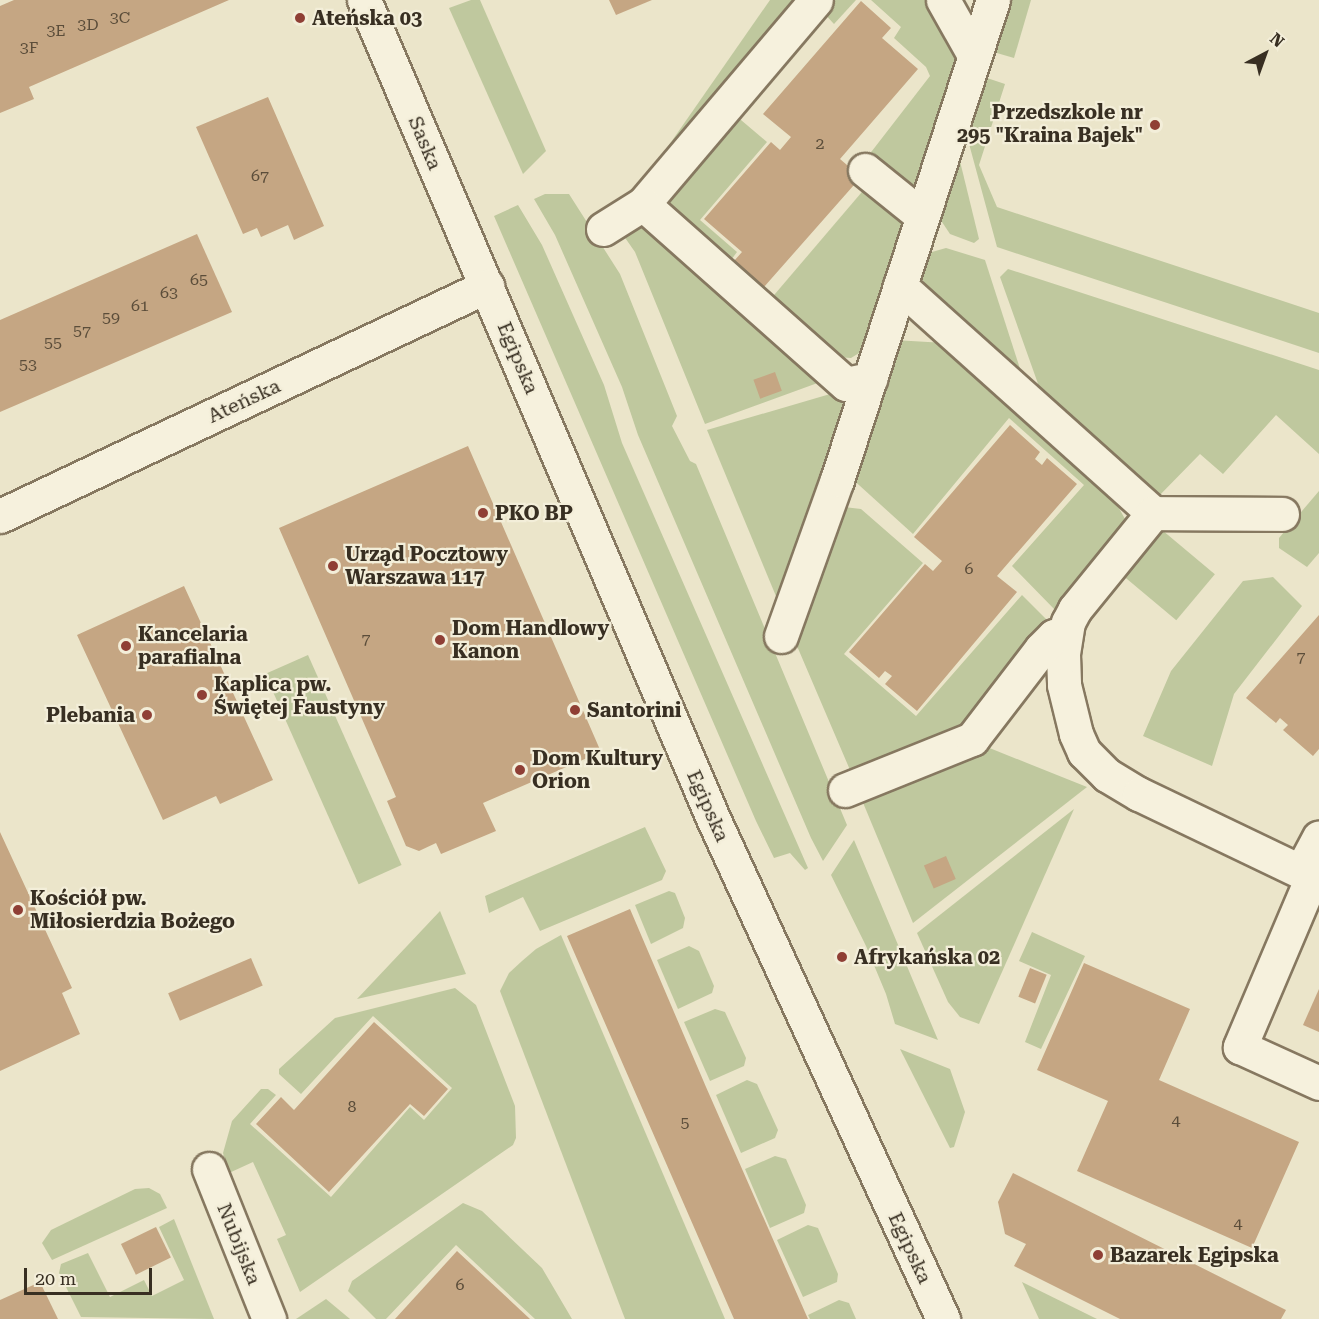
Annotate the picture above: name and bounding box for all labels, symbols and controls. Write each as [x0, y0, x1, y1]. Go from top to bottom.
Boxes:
place label: Ateńska 03 [312, 6, 422, 30]
house number: 3C [110, 8, 130, 28]
marker: Ateńska 03 [293, 11, 307, 25]
house number: 3D [77, 15, 99, 35]
house number: 3E [46, 21, 66, 41]
north arrow [1235, 24, 1295, 84]
text: N [1266, 29, 1288, 51]
house number: 3F [20, 38, 38, 58]
place label: Przedszkole nr 295 "Kraina Bajek" [957, 101, 1143, 148]
street label: Saska [403, 113, 447, 173]
marker: Przedszkole nr 295 "Kraina Bajek" [1148, 118, 1162, 132]
house number: 2 [816, 134, 824, 154]
house number: 67 [251, 166, 269, 186]
house number: 65 [190, 270, 208, 290]
house number: 63 [160, 283, 178, 303]
house number: 61 [131, 296, 149, 316]
house number: 59 [102, 308, 120, 328]
street label: Egipska [492, 318, 544, 398]
house number: 57 [73, 321, 91, 341]
house number: 55 [44, 333, 62, 353]
house number: 53 [19, 355, 37, 375]
street label: Ateńska [204, 374, 284, 428]
place label: PKO BP [495, 501, 573, 525]
marker: PKO BP [476, 506, 490, 520]
place label: Urząd Pocztowy Warszawa 117 [345, 542, 508, 589]
marker: Urząd Pocztowy Warszawa 117 [326, 559, 340, 573]
house number: 6 [965, 559, 973, 579]
place label: Dom Handlowy Kanon [452, 616, 609, 663]
place label: Kancelaria parafialna [138, 622, 248, 669]
house number: 7 [362, 629, 370, 649]
marker: Dom Handlowy Kanon [433, 633, 447, 647]
marker: Kancelaria parafialna [119, 639, 133, 653]
house number: 7 [1297, 647, 1305, 667]
place label: Kaplica pw. Świętej Faustyny [214, 672, 385, 719]
marker: Kaplica pw. Świętej Faustyny [195, 688, 209, 702]
place label: Santorini [587, 698, 681, 722]
place label: Plebania [46, 703, 135, 727]
marker: Santorini [568, 703, 582, 717]
marker: Plebania [140, 708, 154, 722]
place label: Dom Kultury Orion [532, 746, 663, 793]
marker: Dom Kultury Orion [513, 763, 527, 777]
street label: Egipska [682, 766, 734, 846]
place label: Kościół pw. Miłosierdzia Bożego [30, 886, 235, 933]
marker: Kościół pw. Miłosierdzia Bożego [11, 903, 25, 917]
place label: Afrykańska 02 [854, 945, 1000, 969]
marker: Afrykańska 02 [835, 950, 849, 964]
house number: 8 [348, 1097, 356, 1117]
house number: 4 [1172, 1111, 1180, 1131]
house number: 5 [681, 1113, 689, 1133]
street label: Nubijska [212, 1200, 266, 1288]
street label: Egipska [883, 1209, 937, 1287]
house number: 4 [1234, 1214, 1242, 1234]
place label: Bazarek Egipska [1110, 1243, 1279, 1267]
marker: Bazarek Egipska [1091, 1248, 1105, 1262]
scale bar [27, 1256, 154, 1294]
text: 20 m [35, 1268, 76, 1289]
house number: 6 [456, 1275, 464, 1295]

